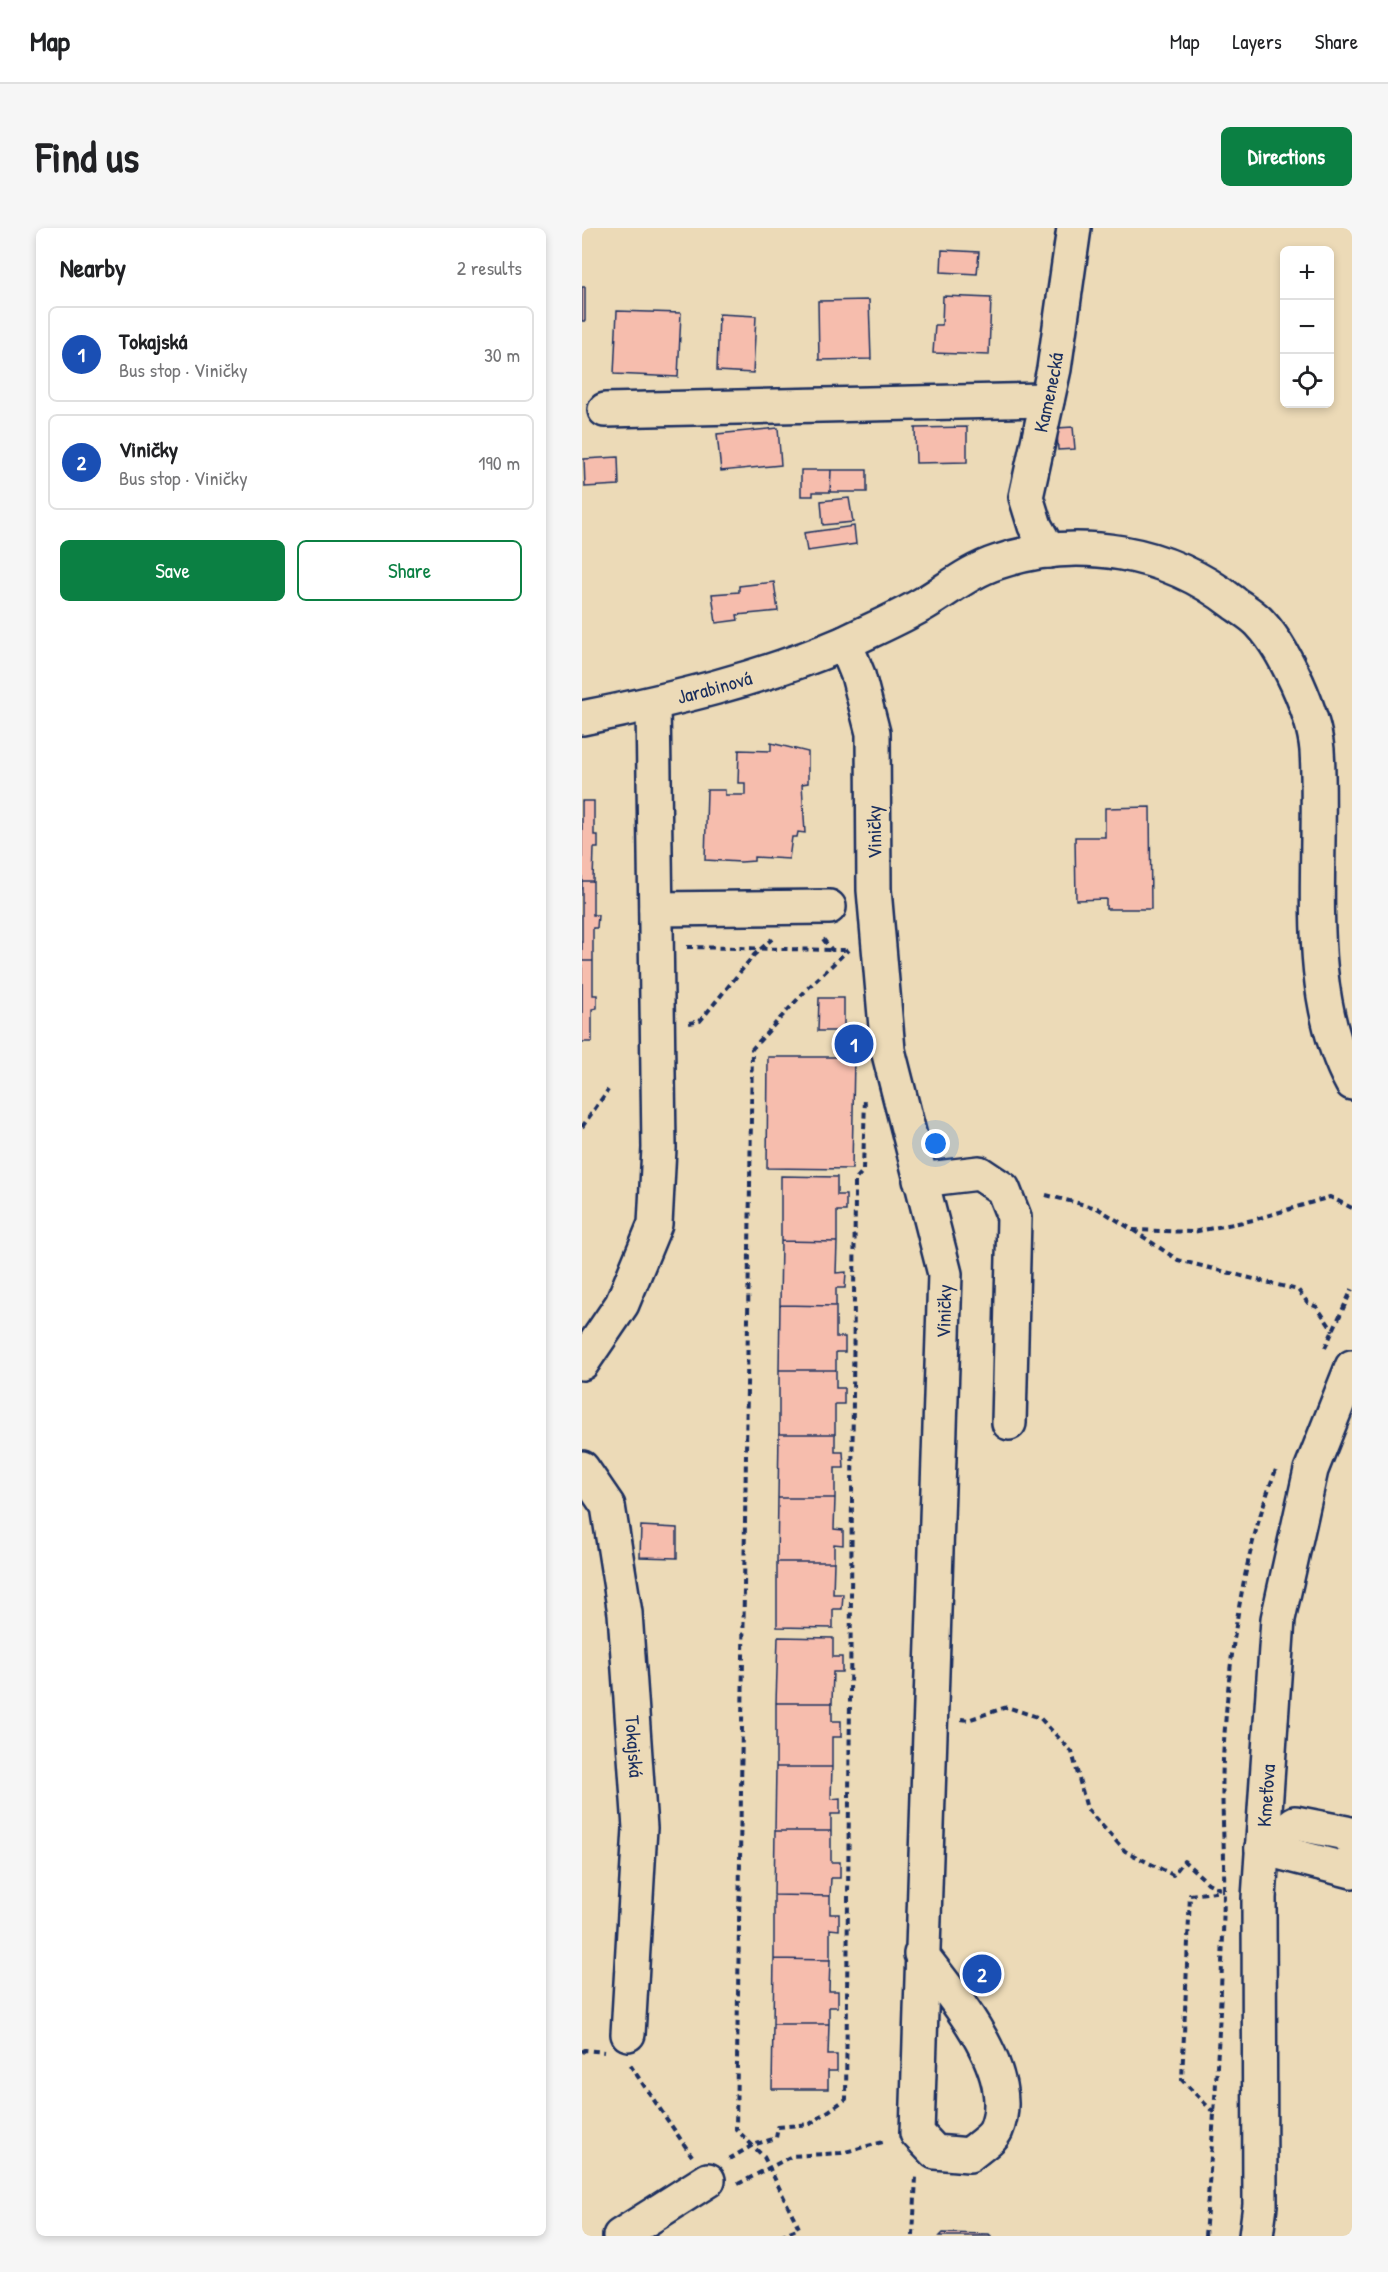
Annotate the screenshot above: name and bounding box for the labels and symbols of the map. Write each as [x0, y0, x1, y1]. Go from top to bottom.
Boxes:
street label: Kamenecká [1027, 351, 1069, 435]
street label: Jarabinová [674, 664, 755, 710]
street label: Viničky [860, 805, 887, 859]
pin: 1 [834, 1022, 874, 1066]
your location [921, 1129, 950, 1158]
street label: Viničky [929, 1284, 958, 1339]
street label: Tokajská [619, 1714, 650, 1778]
street label: Kmeťova [1250, 1763, 1281, 1828]
pin: 2 [962, 1952, 1002, 1996]

